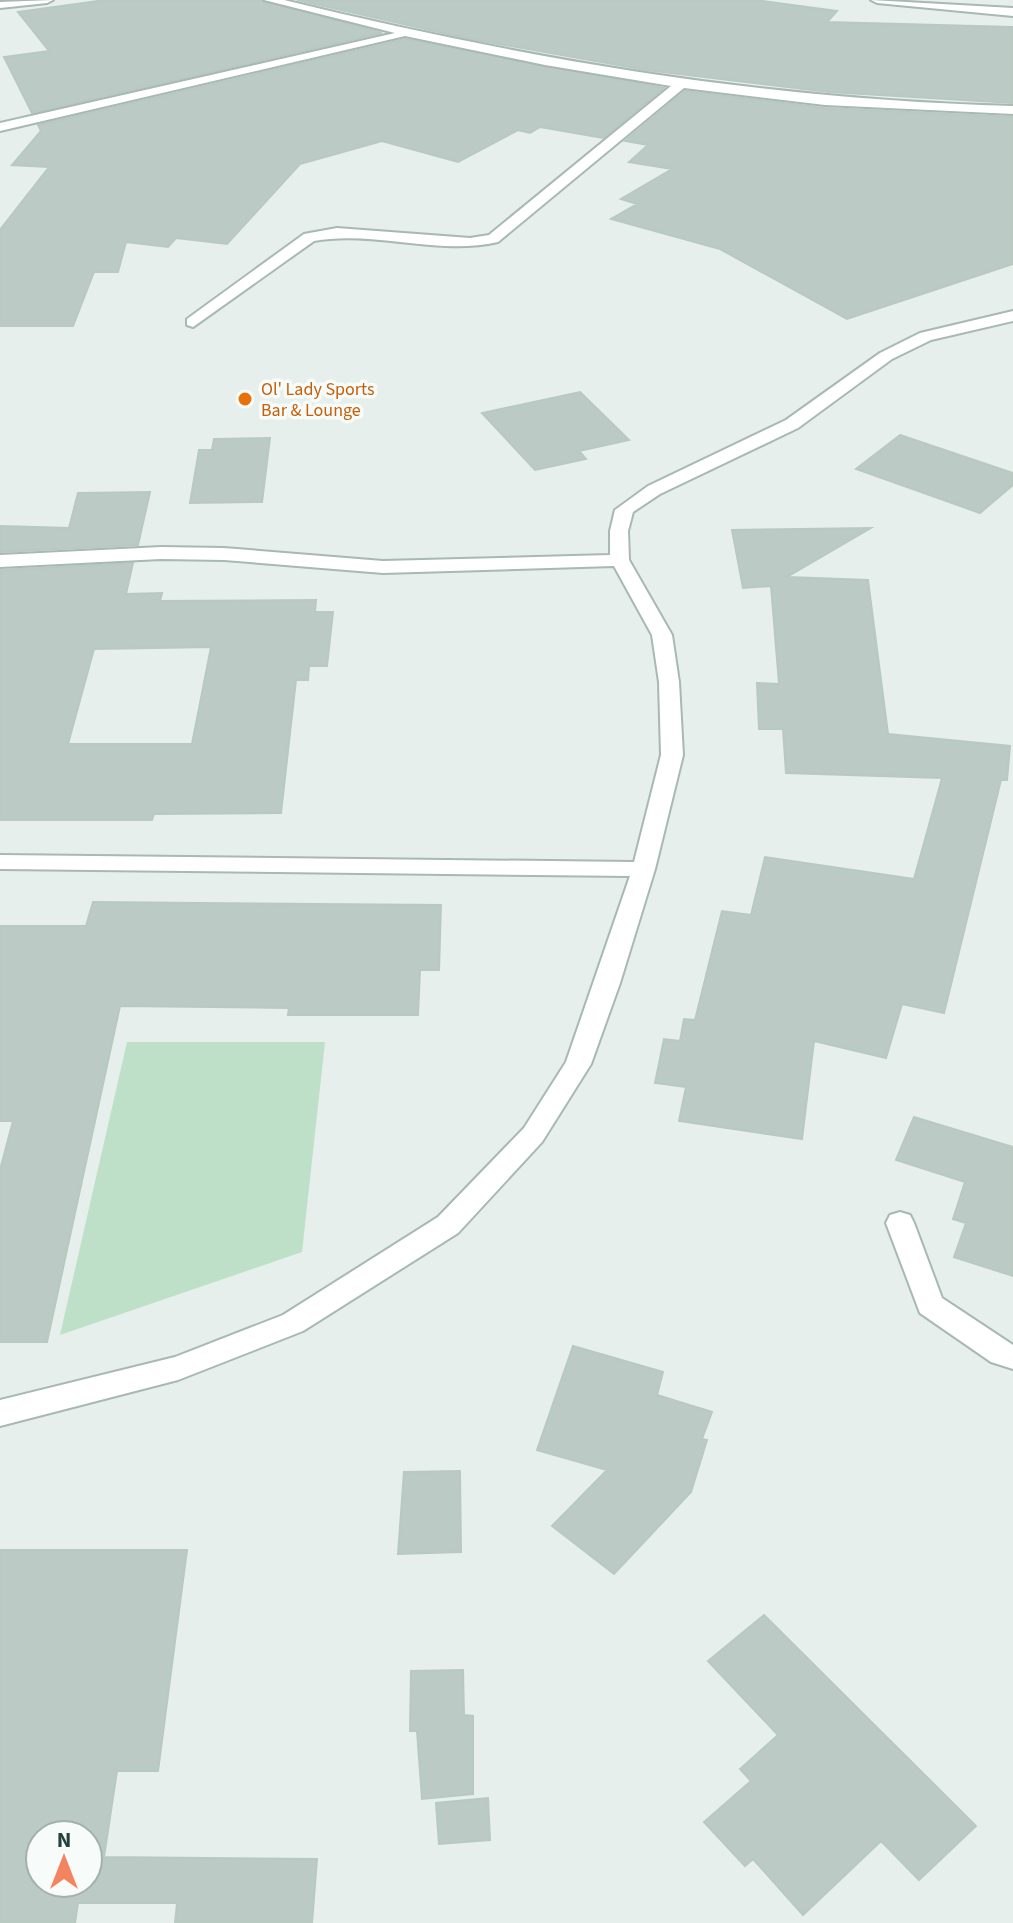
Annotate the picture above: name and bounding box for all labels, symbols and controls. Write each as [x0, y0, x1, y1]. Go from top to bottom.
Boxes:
place label: Ol' Lady Sports Bar & Lounge [261, 377, 375, 423]
marker: Ol' Lady Sports Bar & Lounge [236, 390, 254, 408]
north arrow [24, 1819, 104, 1899]
text: N [57, 1824, 71, 1856]

